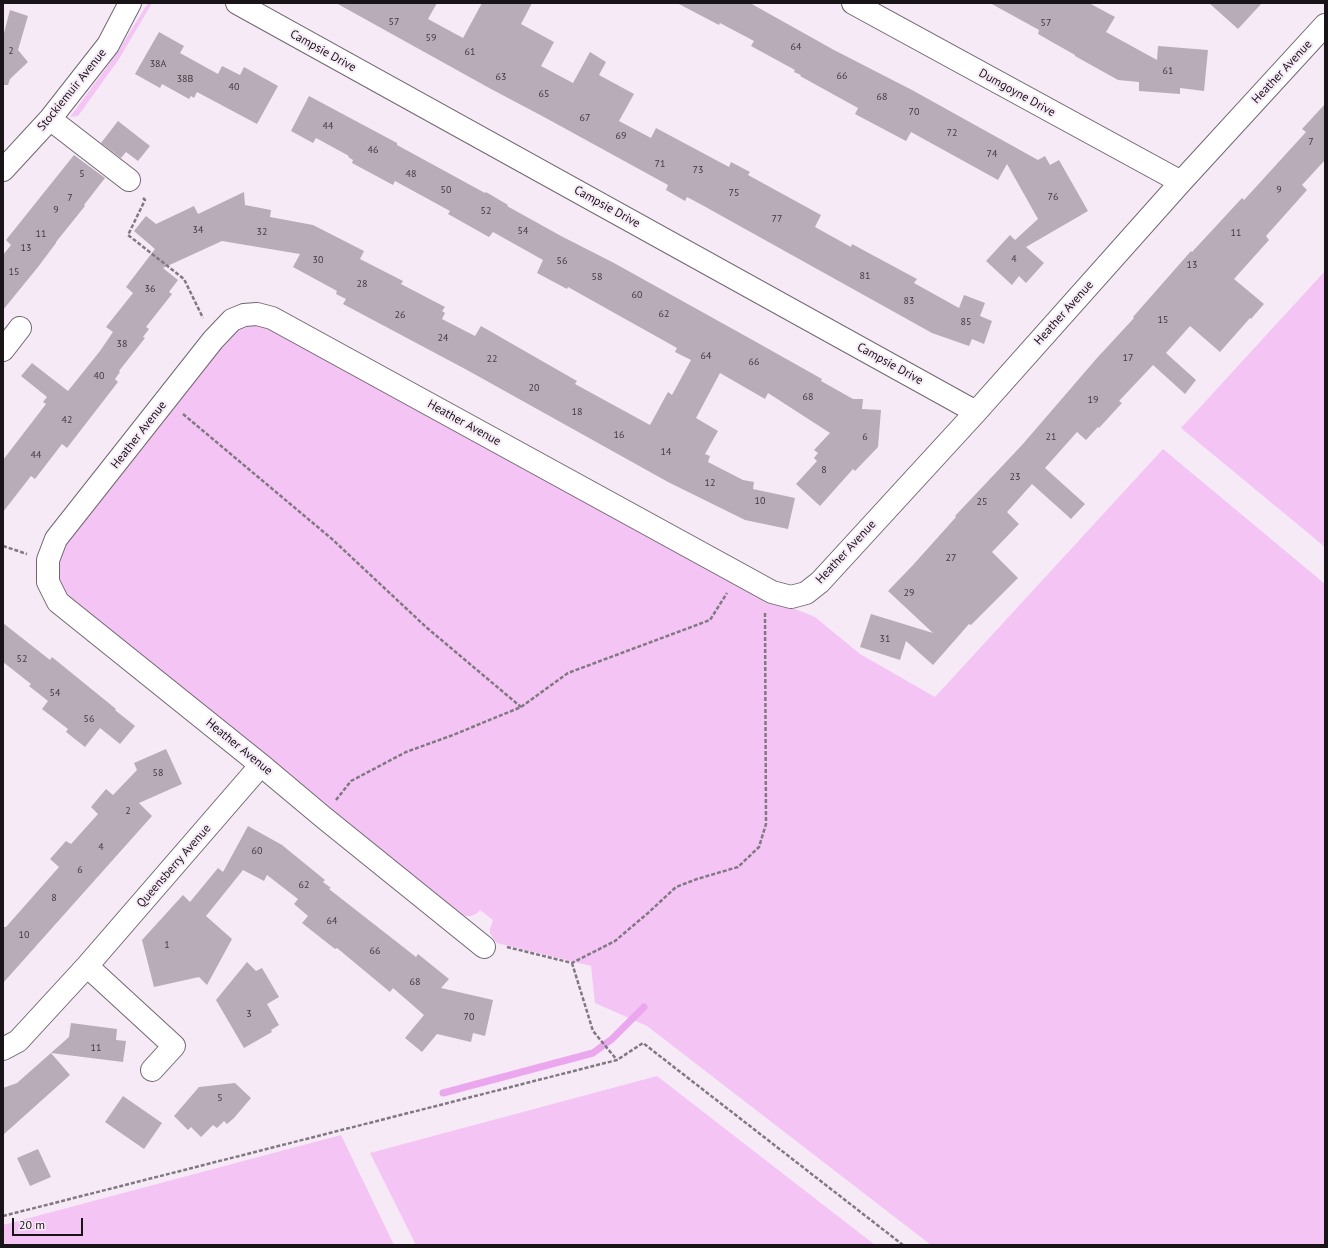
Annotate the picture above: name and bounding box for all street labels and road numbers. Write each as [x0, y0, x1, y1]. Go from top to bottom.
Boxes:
street label: Campsie Drive [287, 27, 359, 75]
street label: Heather Avenue [1249, 37, 1315, 107]
street label: Stockiemuir Avenue [34, 46, 110, 134]
street label: Dumgoyne Drive [976, 66, 1058, 120]
street label: Campsie Drive [571, 183, 643, 231]
street label: Heather Avenue [1031, 278, 1097, 348]
street label: Campsie Drive [854, 340, 926, 388]
street label: Heather Avenue [425, 397, 503, 449]
street label: Heather Avenue [108, 398, 170, 472]
street label: Heather Avenue [813, 517, 879, 587]
street label: Heather Avenue [203, 716, 275, 778]
street label: Queensberry Avenue [134, 822, 214, 910]

